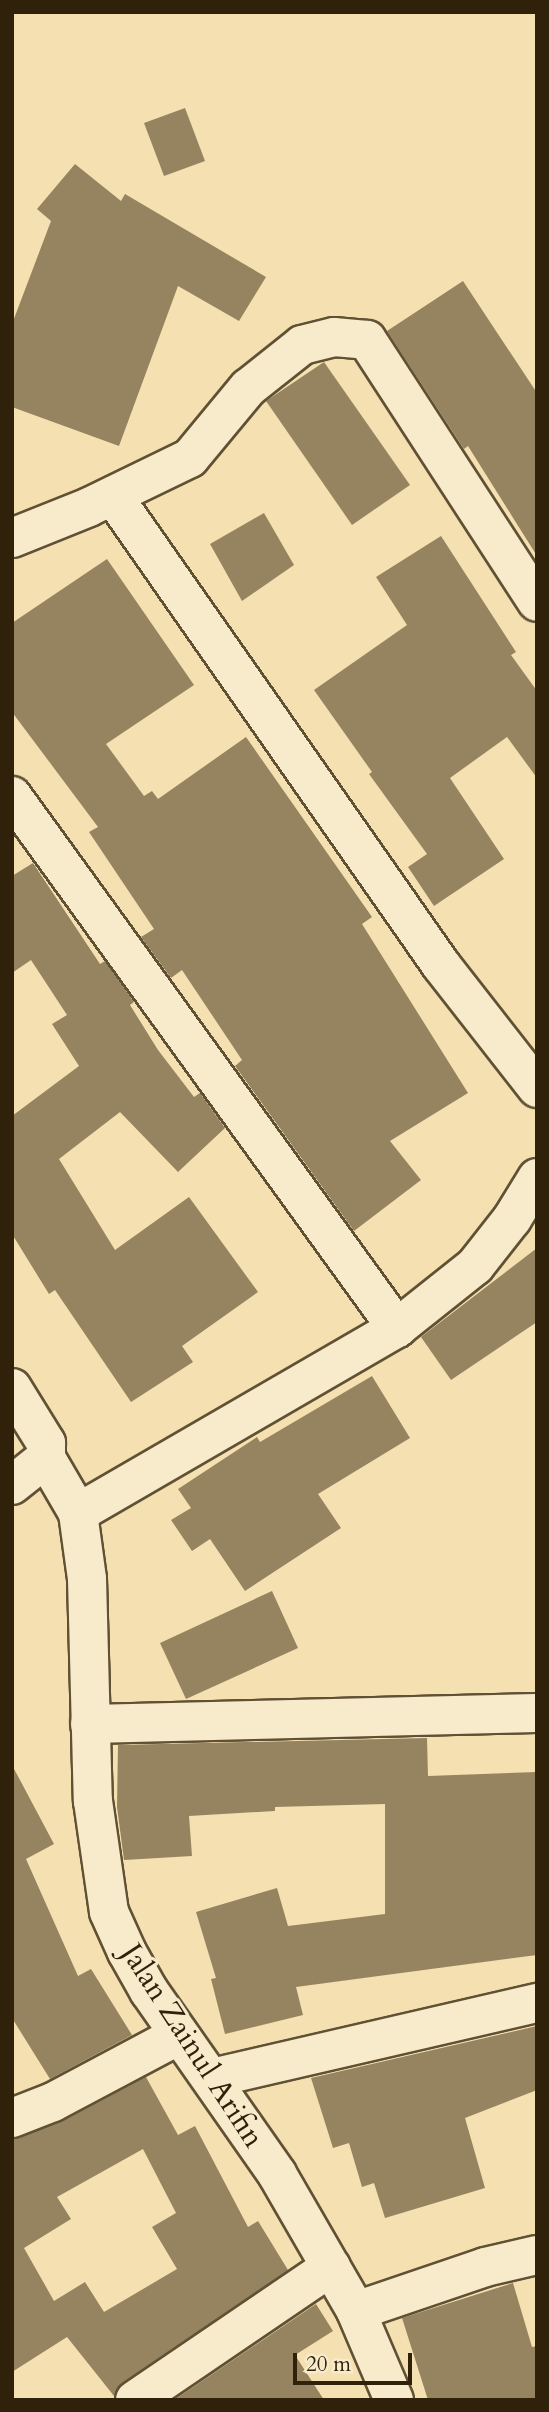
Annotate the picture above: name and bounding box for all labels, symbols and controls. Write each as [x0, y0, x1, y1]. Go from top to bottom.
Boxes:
street label: Jalan Zainul Arifin [113, 1937, 271, 2155]
scale bar [297, 2338, 416, 2382]
text: 20 m [306, 2350, 351, 2379]

